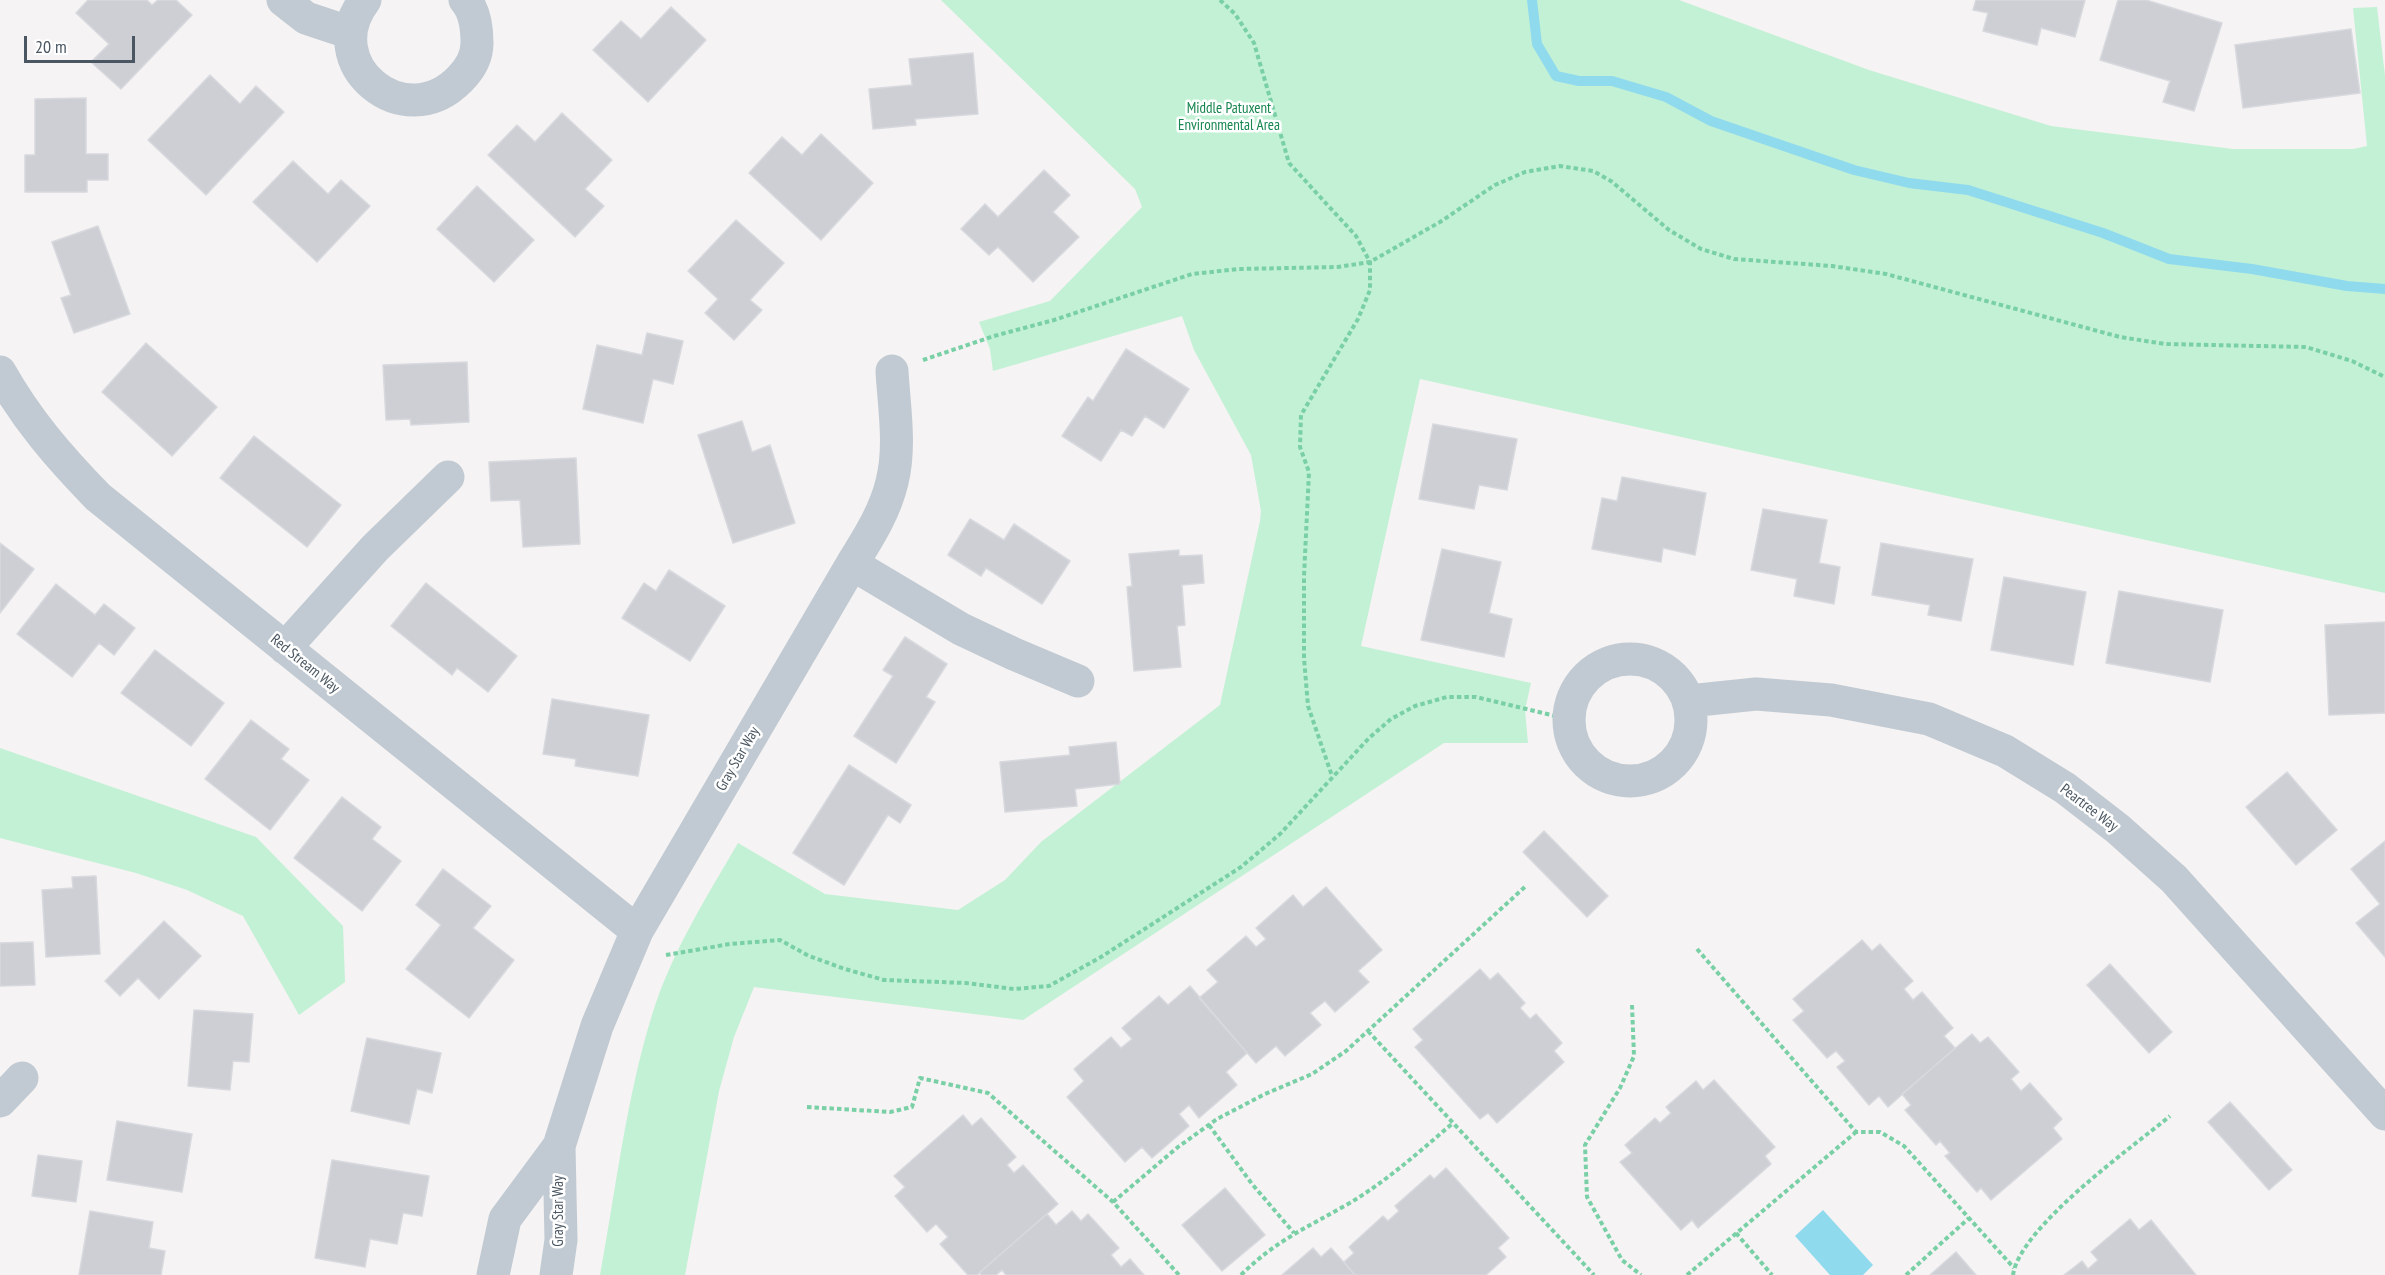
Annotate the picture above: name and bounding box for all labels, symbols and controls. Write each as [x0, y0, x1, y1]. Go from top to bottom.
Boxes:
scale bar [27, 24, 138, 62]
text: 20 m [35, 35, 67, 58]
park label: Middle Patuxent Environmental Area [1178, 100, 1280, 135]
street label: Red Stream Way [267, 631, 343, 697]
street label: Gray Star Way [712, 724, 764, 794]
street label: Peartree Way [2056, 780, 2122, 836]
street label: Gray Star Way [550, 1175, 568, 1247]

